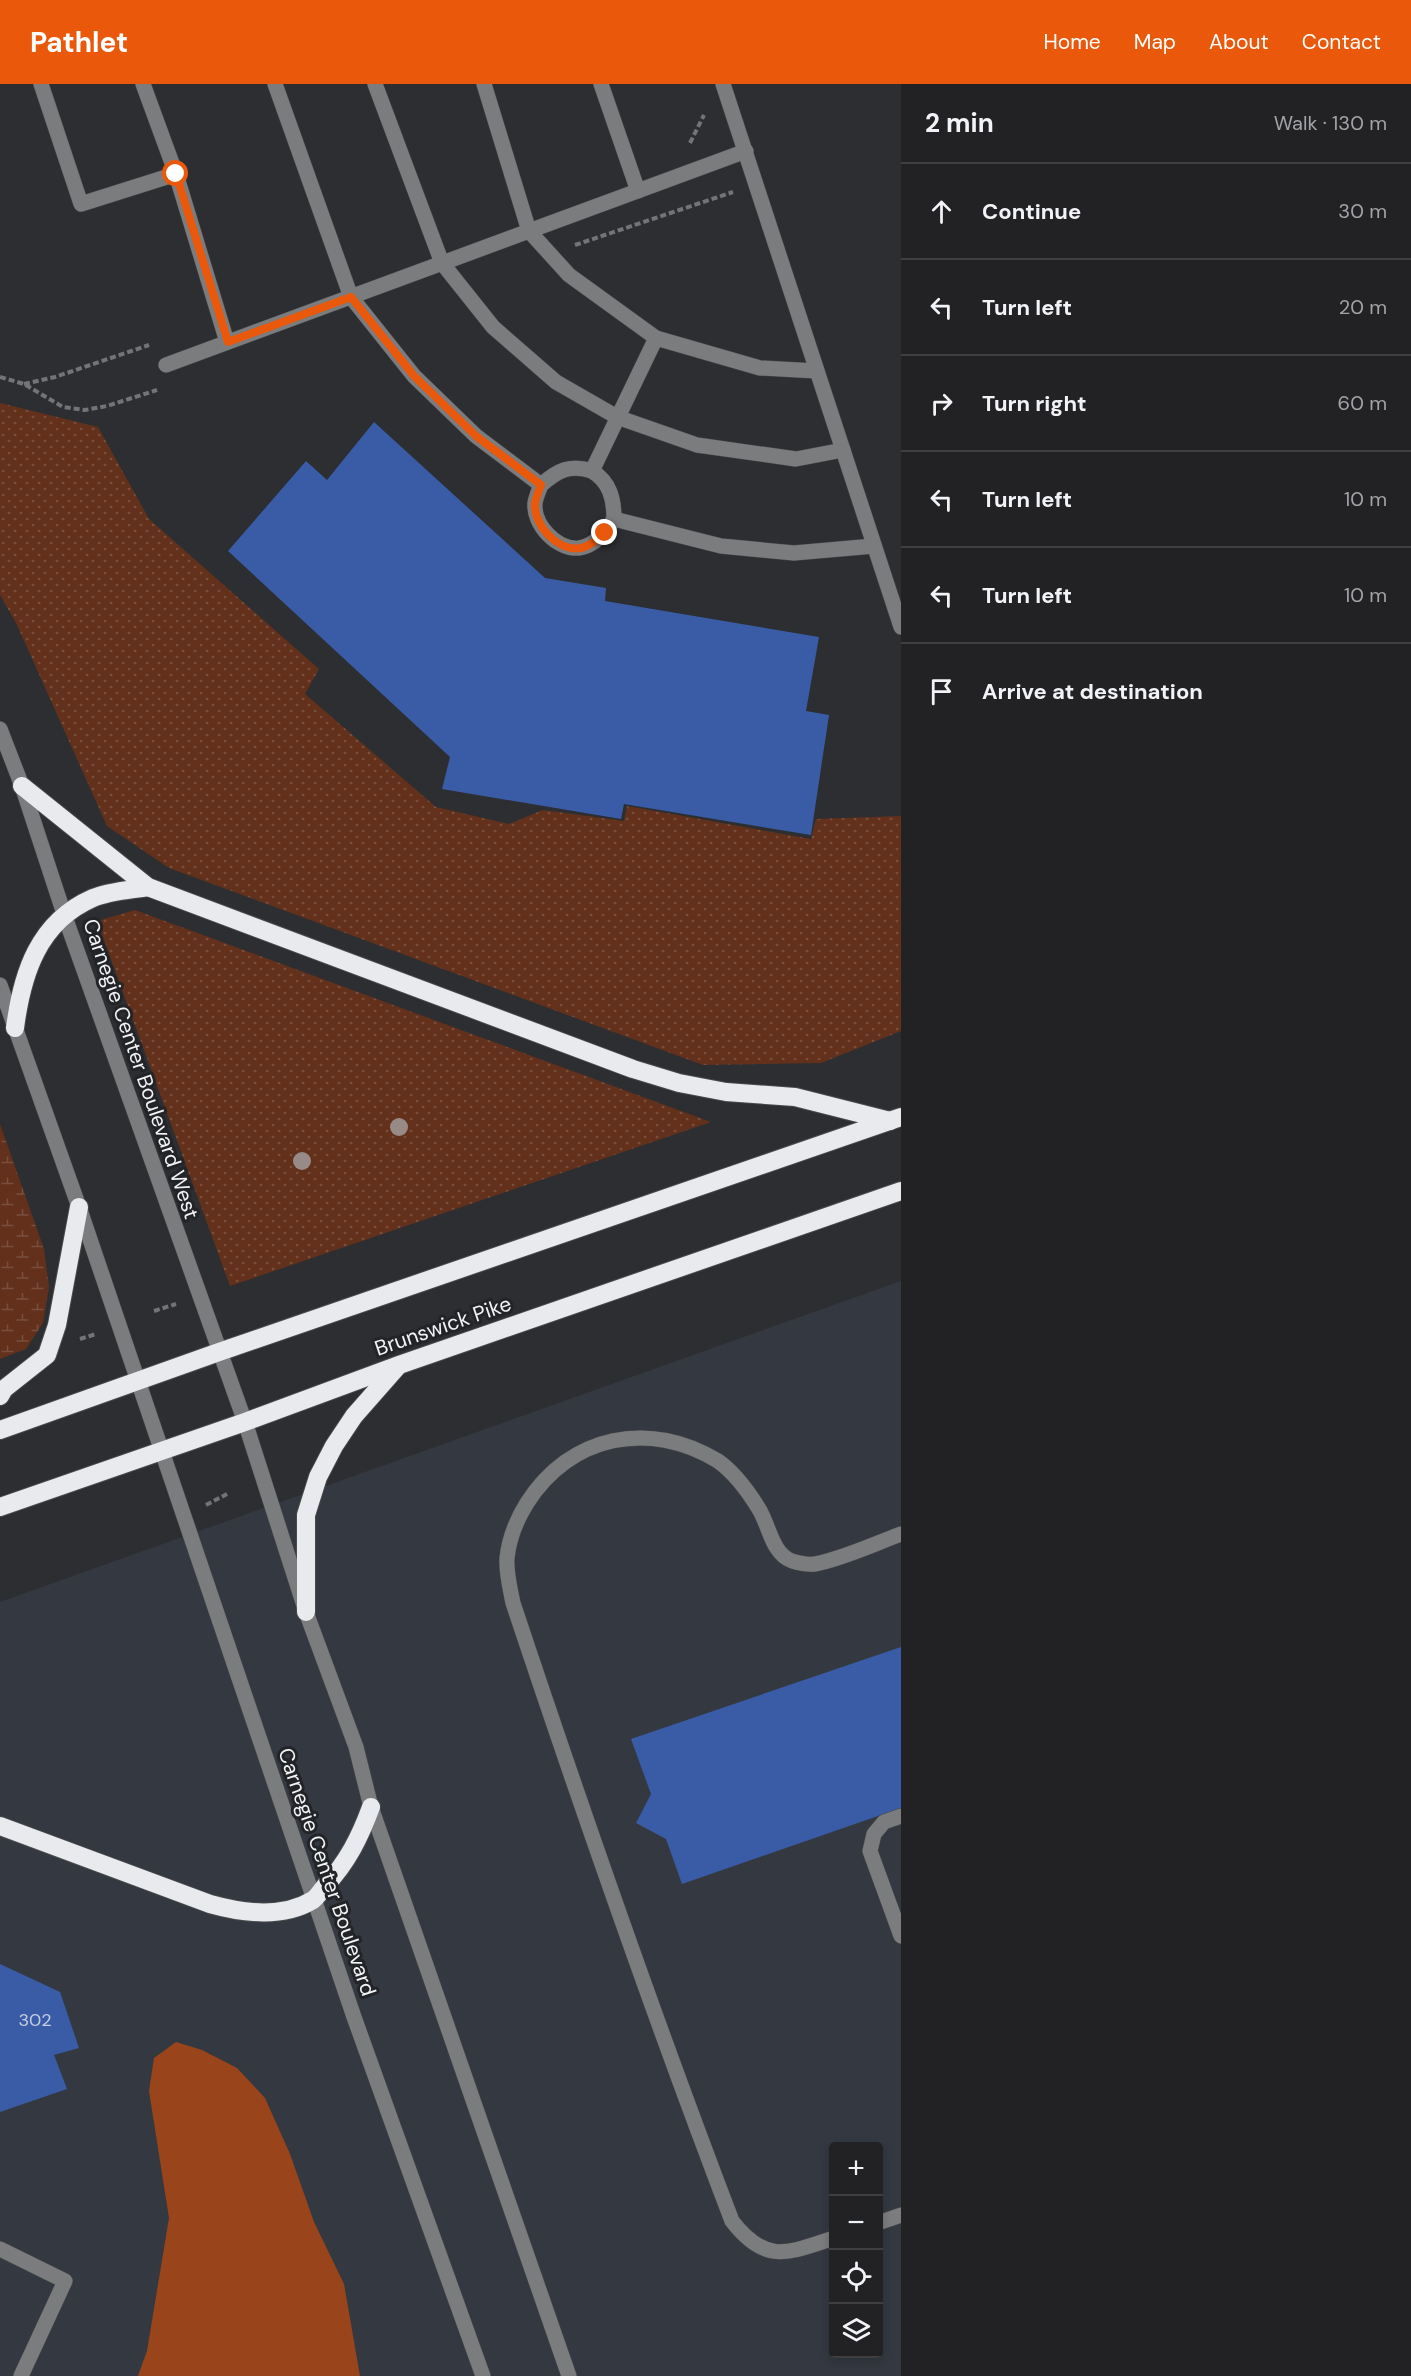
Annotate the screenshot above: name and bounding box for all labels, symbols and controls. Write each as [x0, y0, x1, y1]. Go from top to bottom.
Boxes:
text: Pathlet [30, 24, 128, 61]
text: Home [1043, 28, 1101, 56]
text: Map [1134, 28, 1176, 56]
text: About [1209, 28, 1269, 56]
text: Contact [1302, 28, 1381, 56]
text: 2 min [925, 106, 994, 140]
text: Walk · 130 m [1274, 110, 1387, 136]
route start [162, 160, 188, 186]
icon: ahead [925, 195, 958, 228]
text: Continue [982, 197, 1081, 226]
text: 30 m [1338, 198, 1387, 224]
icon: left [925, 291, 958, 324]
text: Turn left [982, 293, 1072, 322]
text: 20 m [1339, 294, 1387, 320]
icon: right [925, 387, 958, 420]
text: Turn right [982, 389, 1087, 418]
text: 60 m [1338, 390, 1387, 416]
icon: left [925, 483, 958, 516]
text: Turn left [982, 485, 1072, 514]
text: 10 m [1344, 486, 1387, 512]
route end [591, 519, 617, 545]
icon: left [925, 579, 958, 612]
text: Turn left [982, 581, 1072, 610]
text: 10 m [1344, 582, 1387, 608]
icon: arrive [925, 675, 958, 708]
text: Arrive at destination [982, 677, 1203, 706]
street label: Carnegie Center Boulevard West [76, 915, 206, 1223]
street label: Brunswick Pike [371, 1289, 515, 1362]
street label: Carnegie Center Boulevard [271, 1744, 383, 2000]
house number: 302 [18, 2008, 52, 2032]
map controls [829, 2142, 883, 2358]
button: + [829, 2142, 883, 2196]
button: − [829, 2196, 883, 2250]
button: locate [829, 2250, 883, 2304]
button: layers [829, 2304, 883, 2358]

